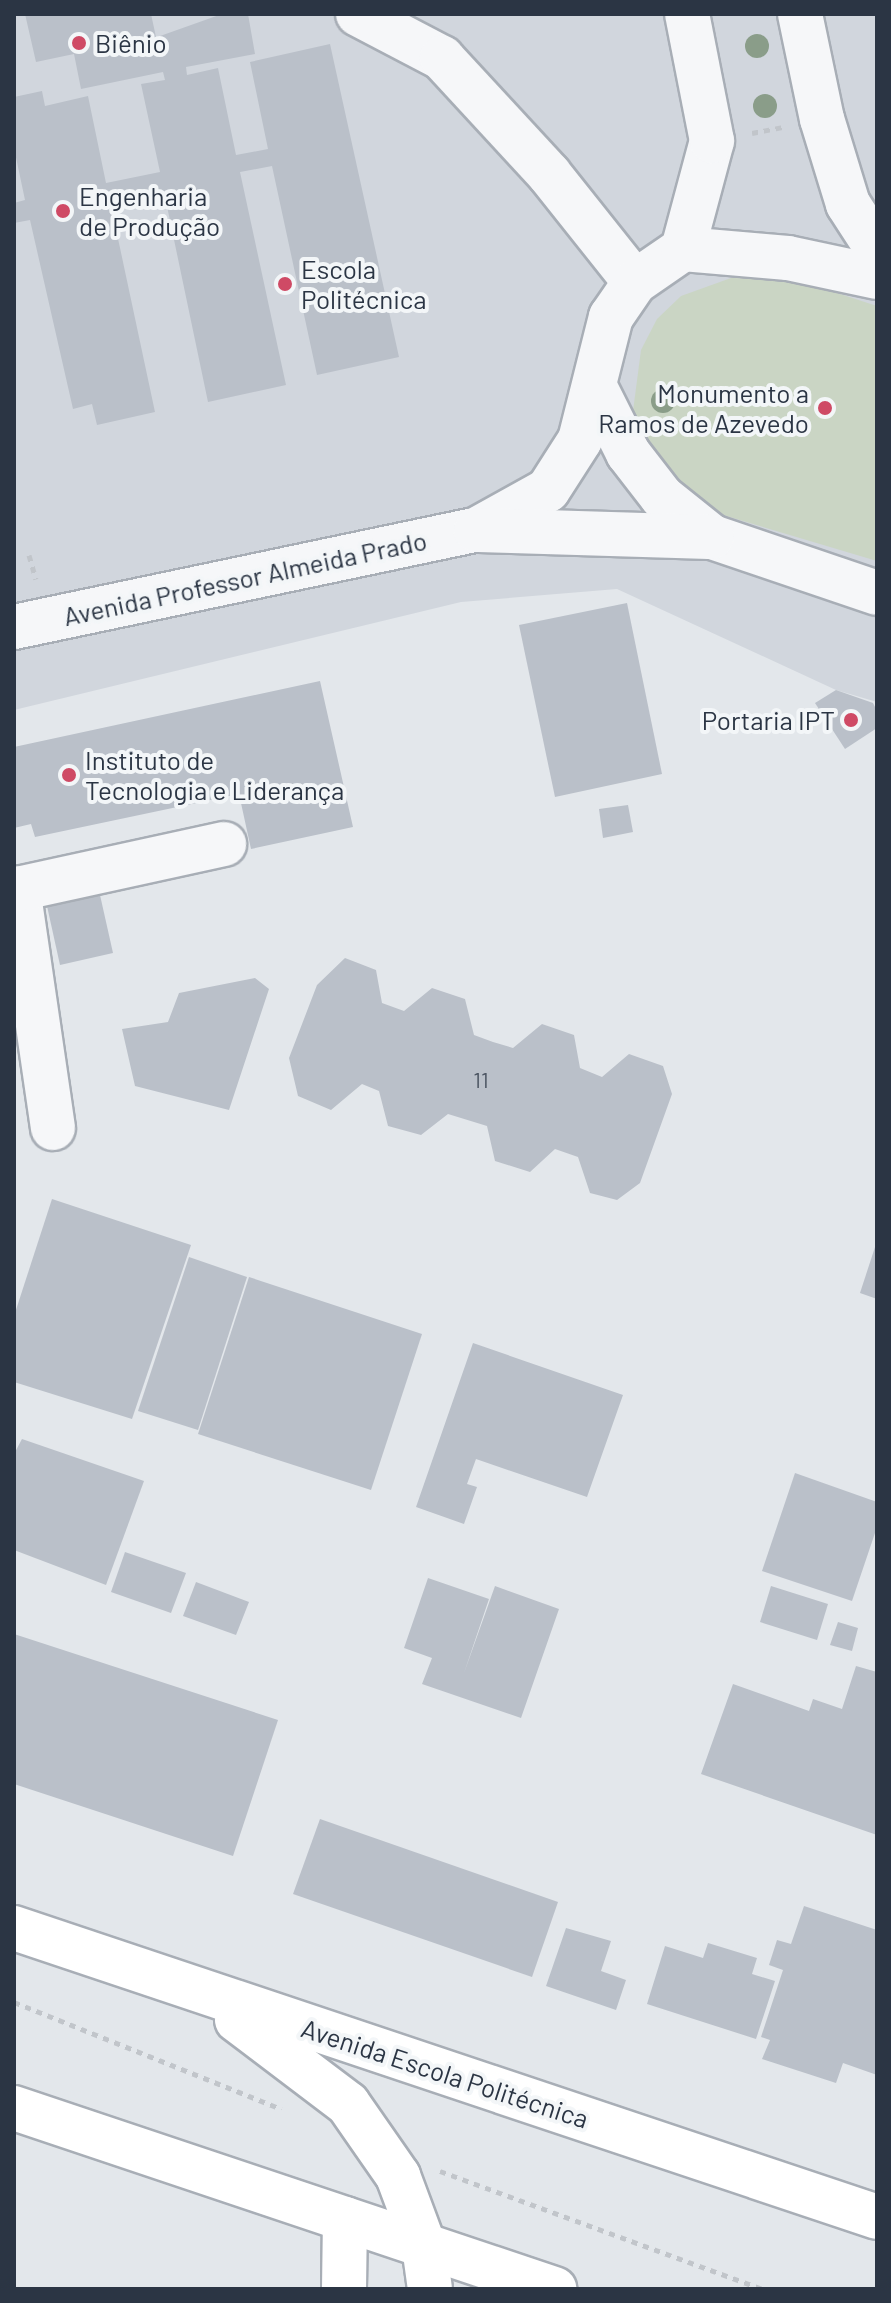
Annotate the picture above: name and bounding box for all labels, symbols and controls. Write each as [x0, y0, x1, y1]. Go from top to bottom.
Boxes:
place label: Biênio [95, 27, 167, 59]
marker: Biênio [70, 34, 88, 52]
place label: Engenharia de Produção [79, 180, 220, 242]
marker: Engenharia de Produção [54, 202, 72, 220]
place label: Escola Politécnica [301, 253, 427, 314]
marker: Escola Politécnica [276, 275, 294, 293]
place label: Monumento a Ramos de Azevedo [598, 377, 809, 438]
marker: Monumento a Ramos de Azevedo [816, 399, 834, 417]
street label: Avenida Professor Almeida Prado [60, 524, 430, 632]
place label: Portaria IPT [702, 704, 835, 736]
marker: Portaria IPT [842, 711, 860, 729]
place label: Instituto de Tecnologia e Liderança [85, 744, 344, 806]
marker: Instituto de Tecnologia e Liderança [60, 766, 78, 784]
house number: 11 [473, 1067, 489, 1093]
street label: Avenida Escola Politécnica [297, 2012, 593, 2134]

